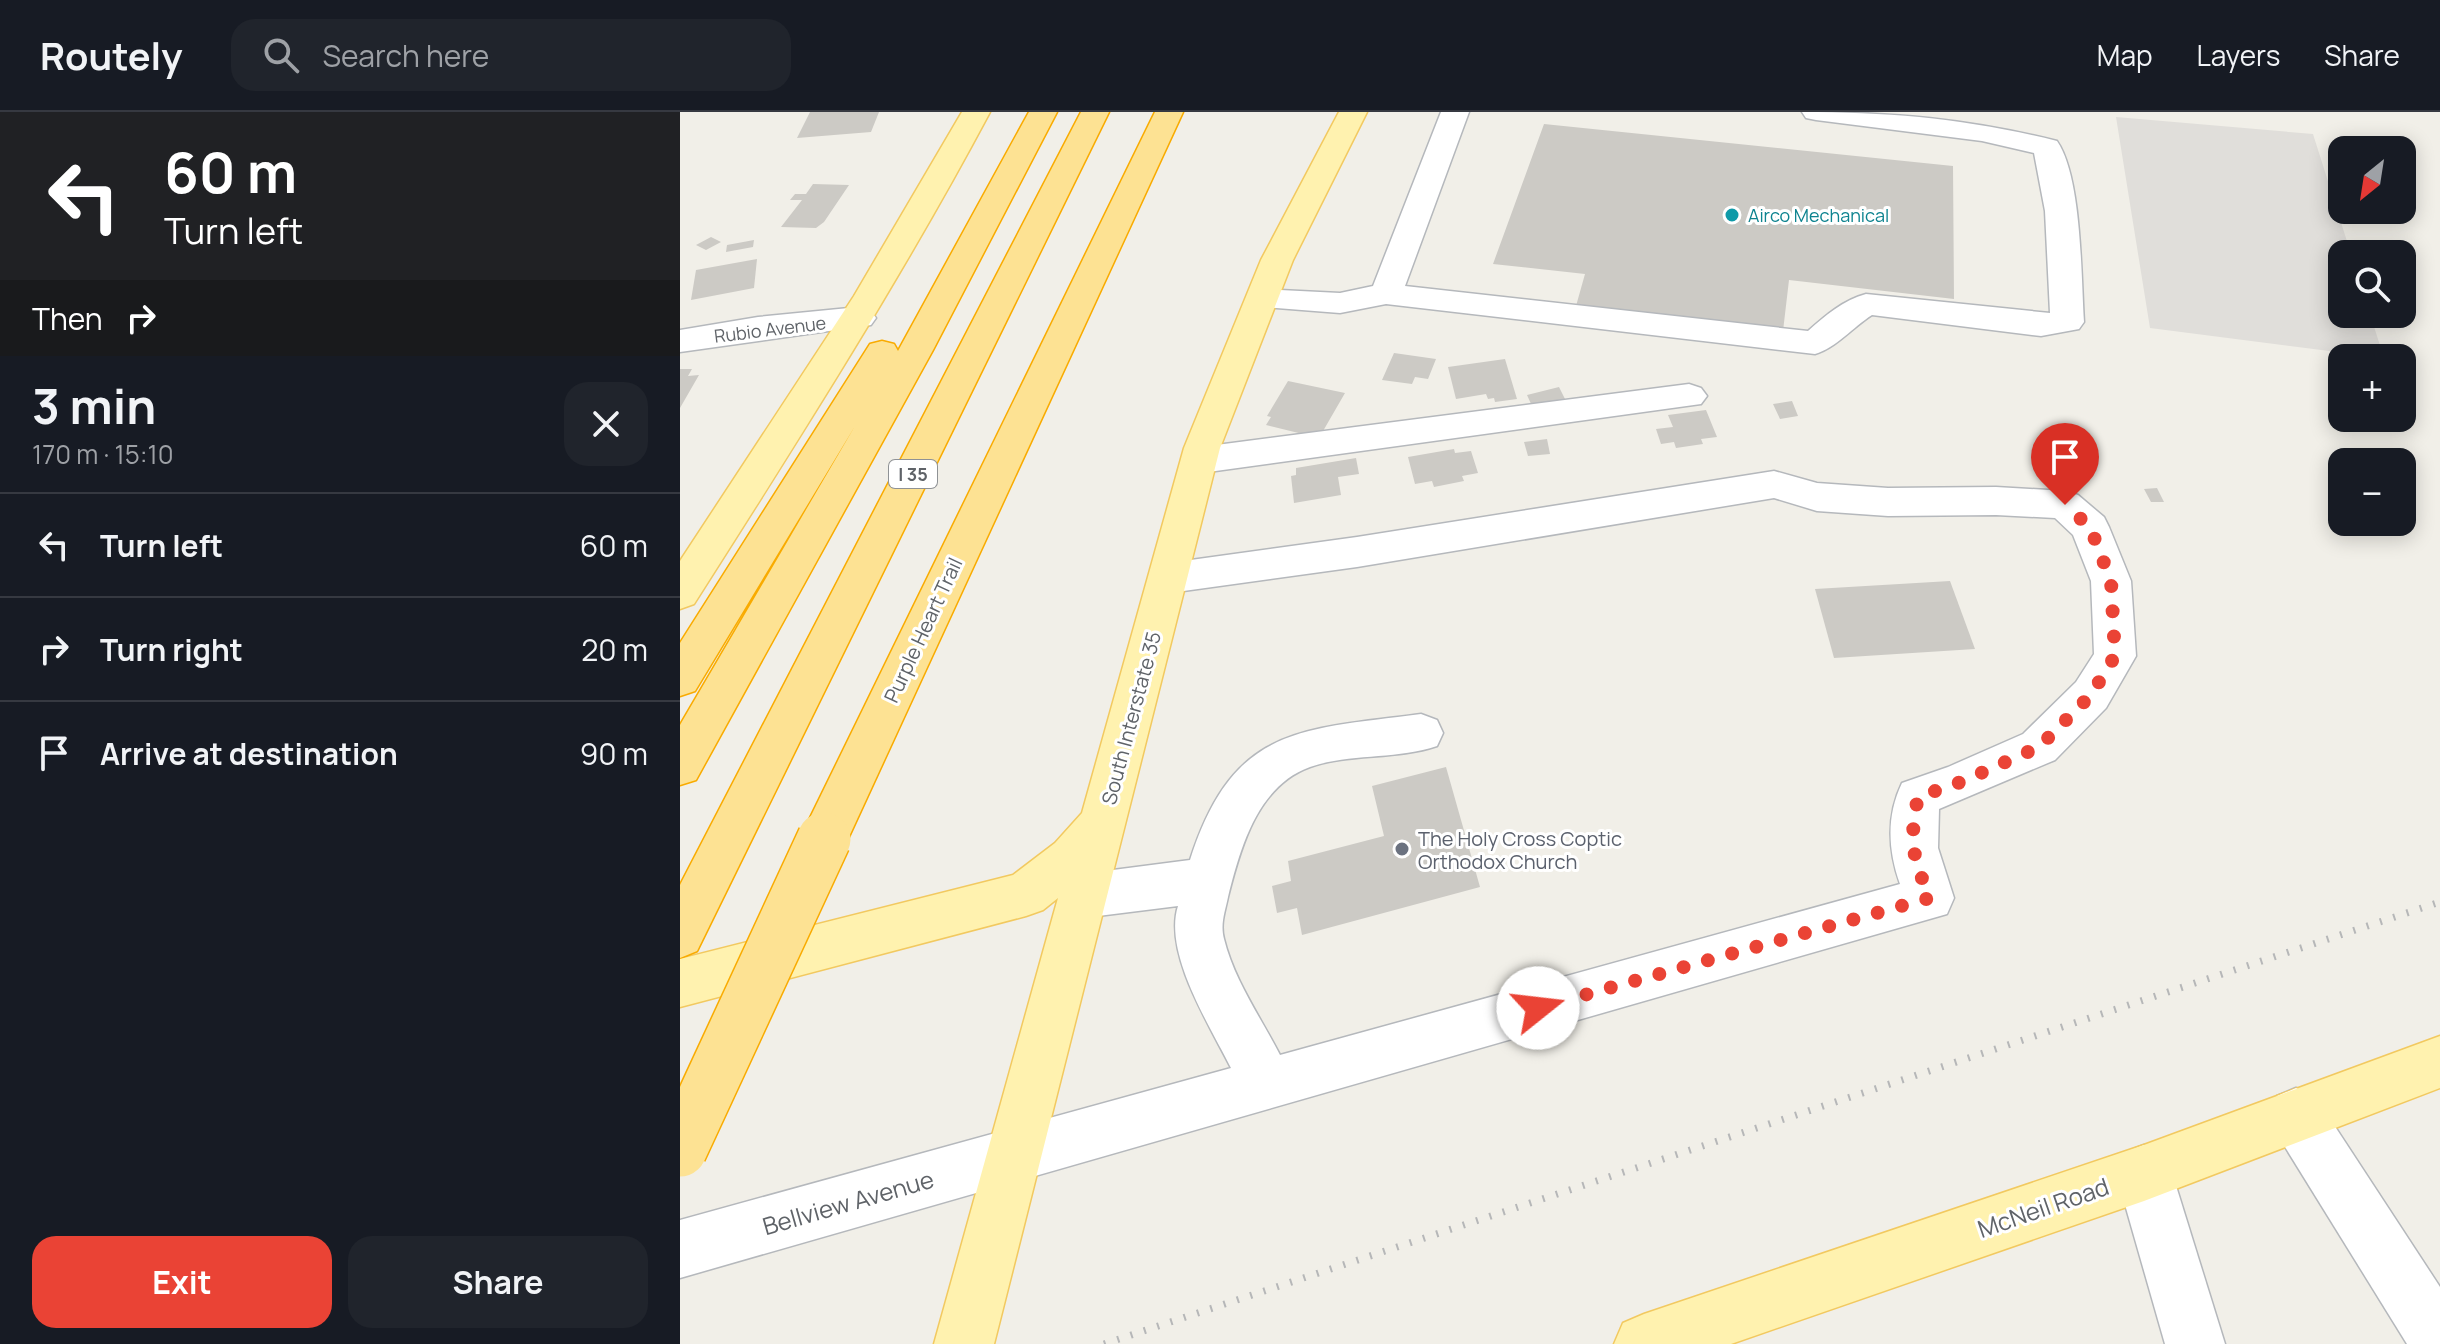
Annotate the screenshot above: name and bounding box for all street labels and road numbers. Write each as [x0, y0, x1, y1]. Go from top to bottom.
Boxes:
street label: Rubio Avenue [713, 310, 827, 348]
road number: I 35 [889, 460, 937, 488]
street label: Purple Heart Trail [878, 553, 968, 707]
street label: South Interstate 35 [1095, 628, 1167, 808]
street label: Bellview Avenue [759, 1162, 937, 1242]
street label: McNeil Road [1973, 1169, 2113, 1245]

